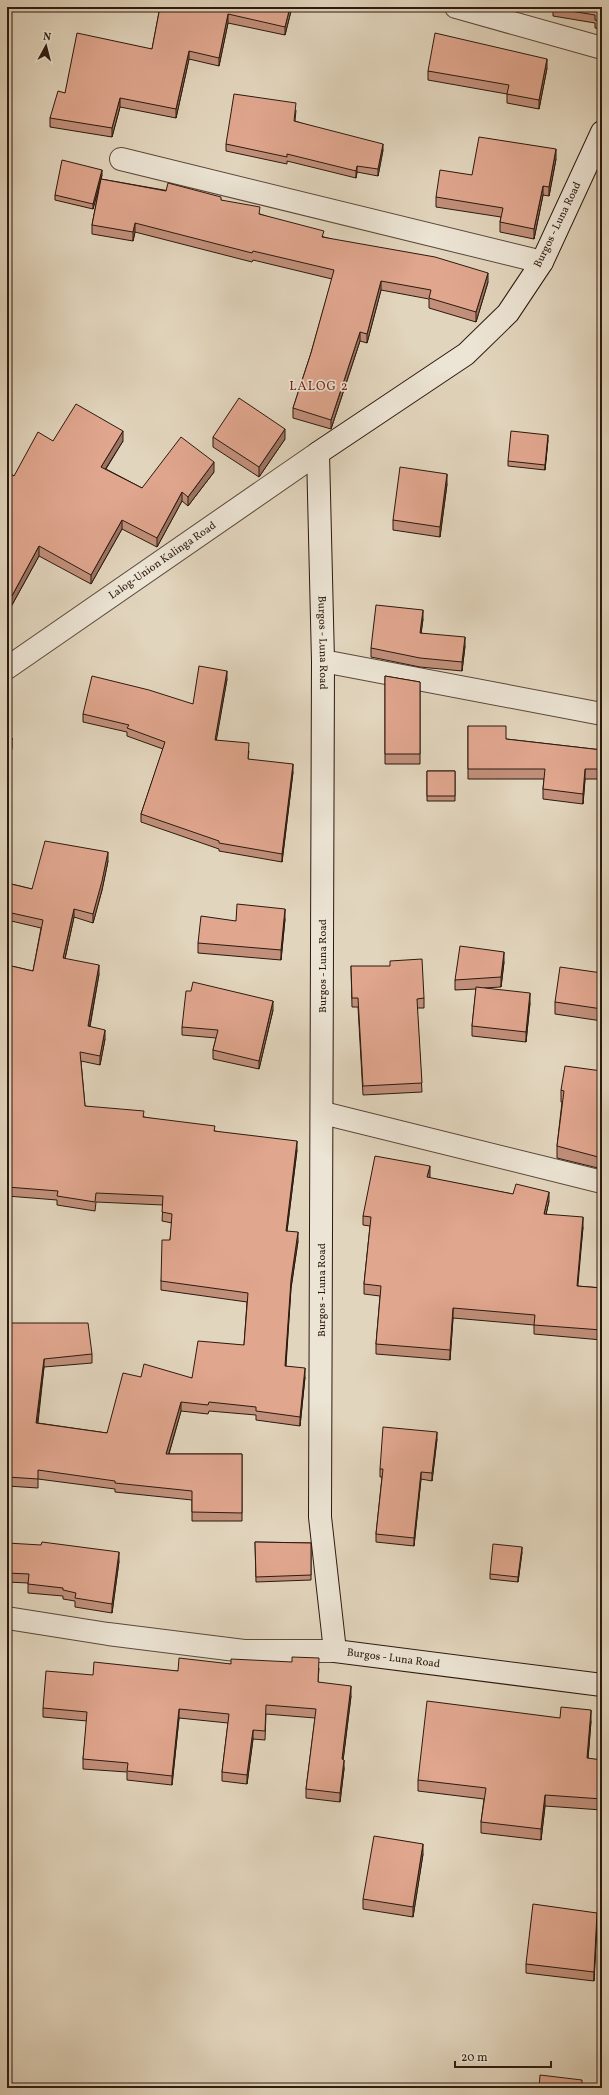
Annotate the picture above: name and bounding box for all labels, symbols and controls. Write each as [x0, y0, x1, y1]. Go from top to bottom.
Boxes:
north arrow [26, 26, 66, 66]
text: N [42, 30, 52, 45]
street label: Burgos - Luna Road [531, 180, 585, 270]
district label: LALOG 2 [289, 378, 349, 396]
street label: Lalog-Union Kalinga Road [106, 518, 219, 603]
street label: Burgos - Luna Road [314, 596, 331, 690]
street label: Burgos - Luna Road [316, 919, 331, 1013]
street label: Burgos - Luna Road [315, 1243, 330, 1337]
street label: Burgos - Luna Road [346, 1645, 441, 1672]
scale bar [455, 2043, 551, 2069]
text: 20 m [461, 2050, 488, 2066]

